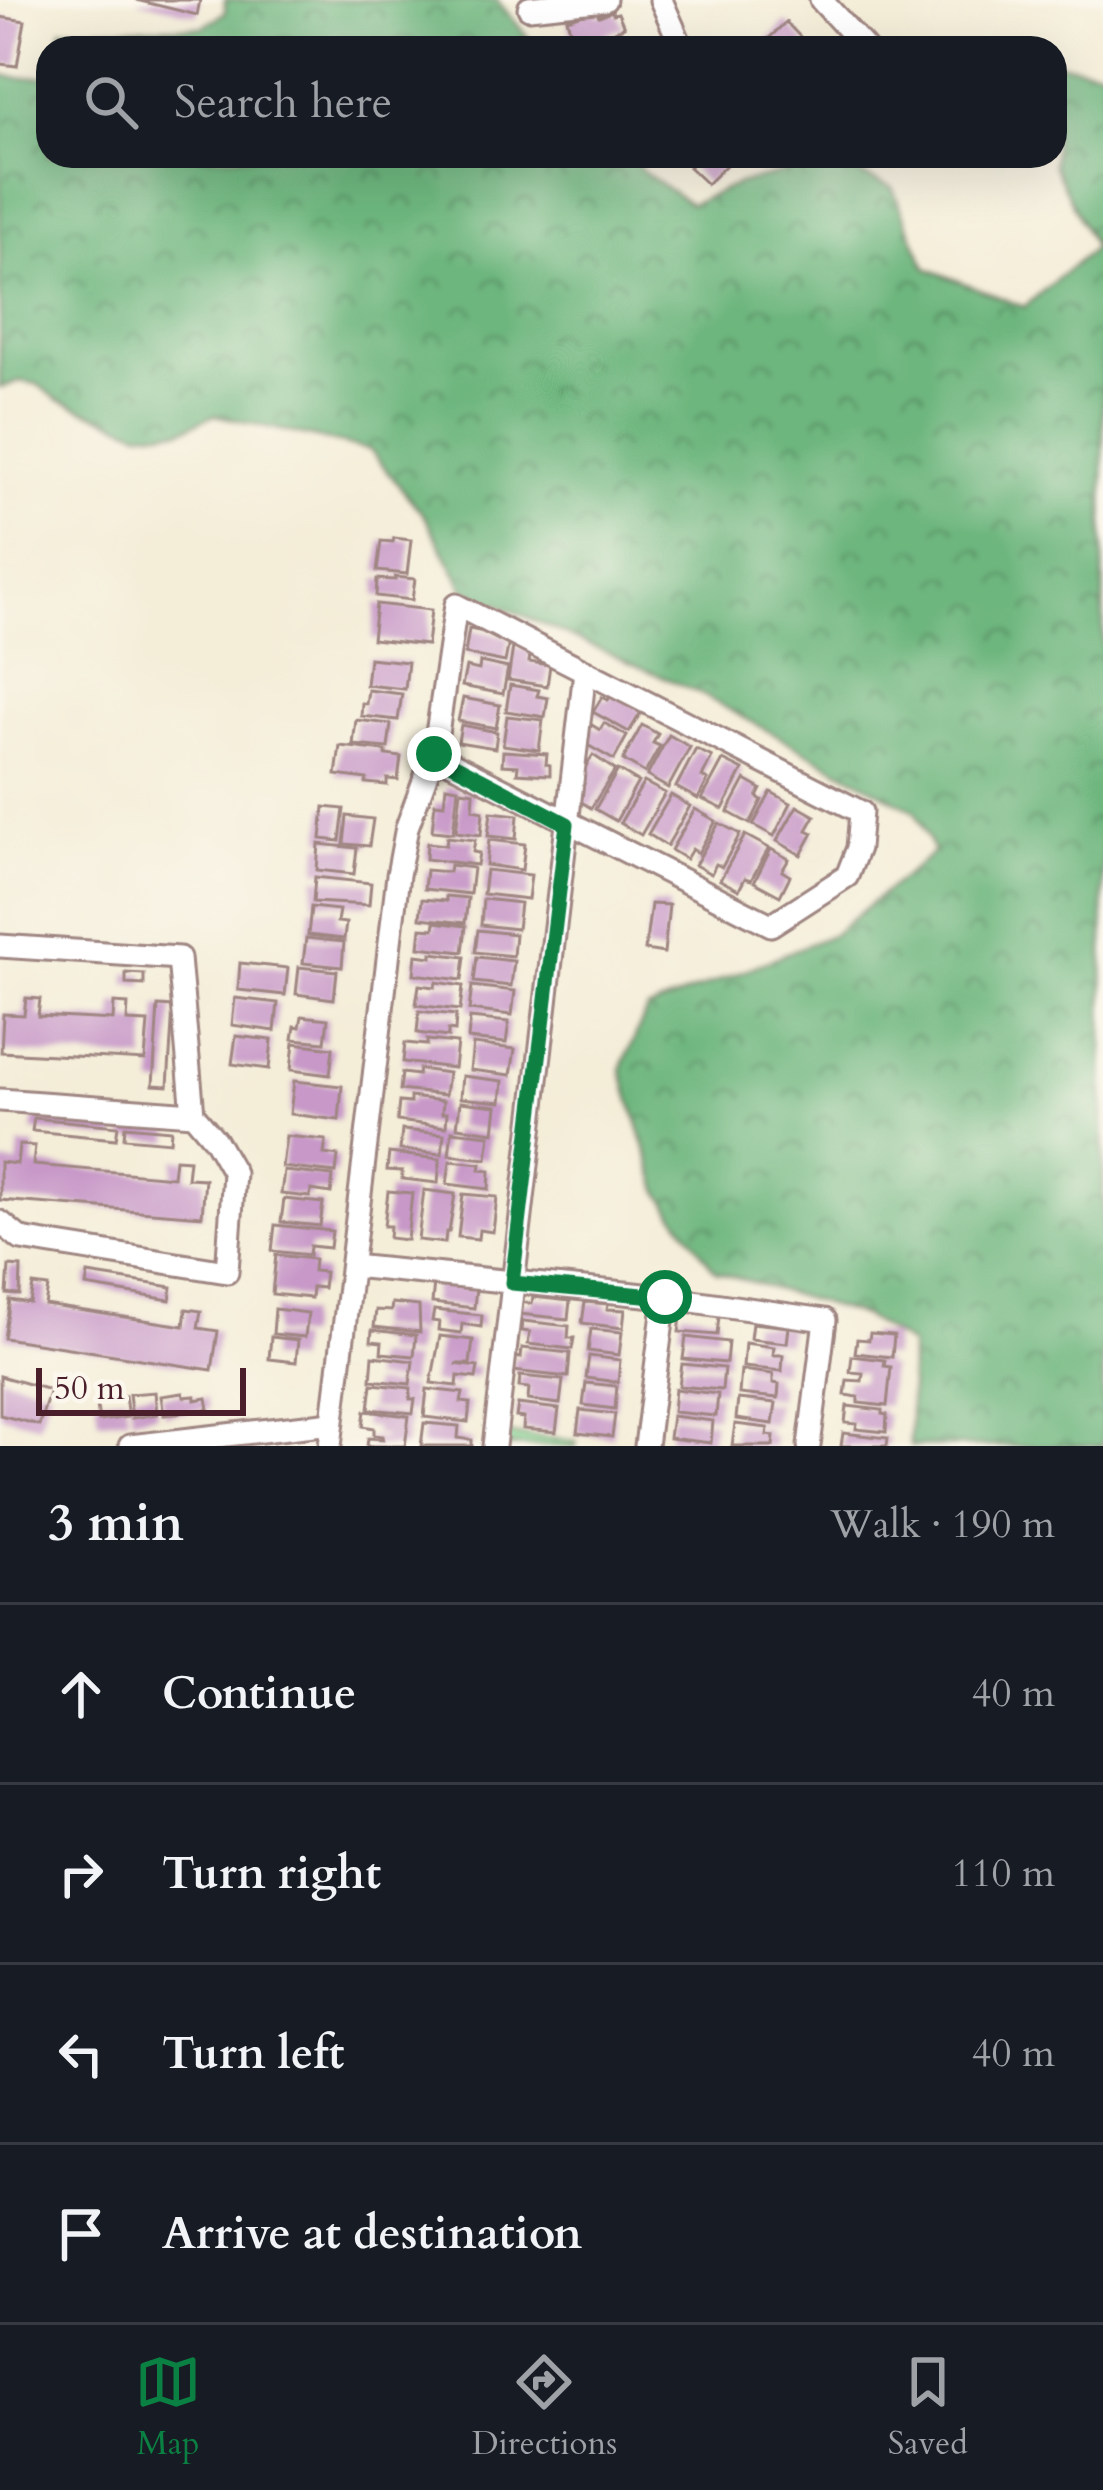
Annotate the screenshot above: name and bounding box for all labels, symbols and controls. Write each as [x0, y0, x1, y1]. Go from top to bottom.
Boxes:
search box [36, 36, 1067, 168]
icon: search [78, 69, 144, 135]
text: Search here [174, 72, 392, 133]
route end [407, 727, 461, 781]
route start [638, 1270, 692, 1324]
scale bar [36, 1362, 246, 1415]
text: 50 m [54, 1366, 125, 1411]
text: 3 min [48, 1489, 184, 1559]
text: Walk · 190 m [830, 1498, 1055, 1551]
icon: ahead [48, 1661, 114, 1727]
text: Continue [162, 1663, 356, 1724]
text: 40 m [972, 1667, 1055, 1720]
icon: right [48, 1841, 114, 1907]
text: Turn right [162, 1843, 381, 1904]
text: 110 m [952, 1847, 1055, 1900]
icon: left [48, 2021, 114, 2087]
text: Turn left [162, 2023, 344, 2084]
text: 40 m [972, 2027, 1055, 2080]
icon: arrive [48, 2201, 114, 2267]
text: Arrive at destination [162, 2203, 582, 2264]
tab: Map [135, 2349, 201, 2466]
tab: Directions [472, 2349, 617, 2466]
tab: Saved [888, 2349, 968, 2466]

